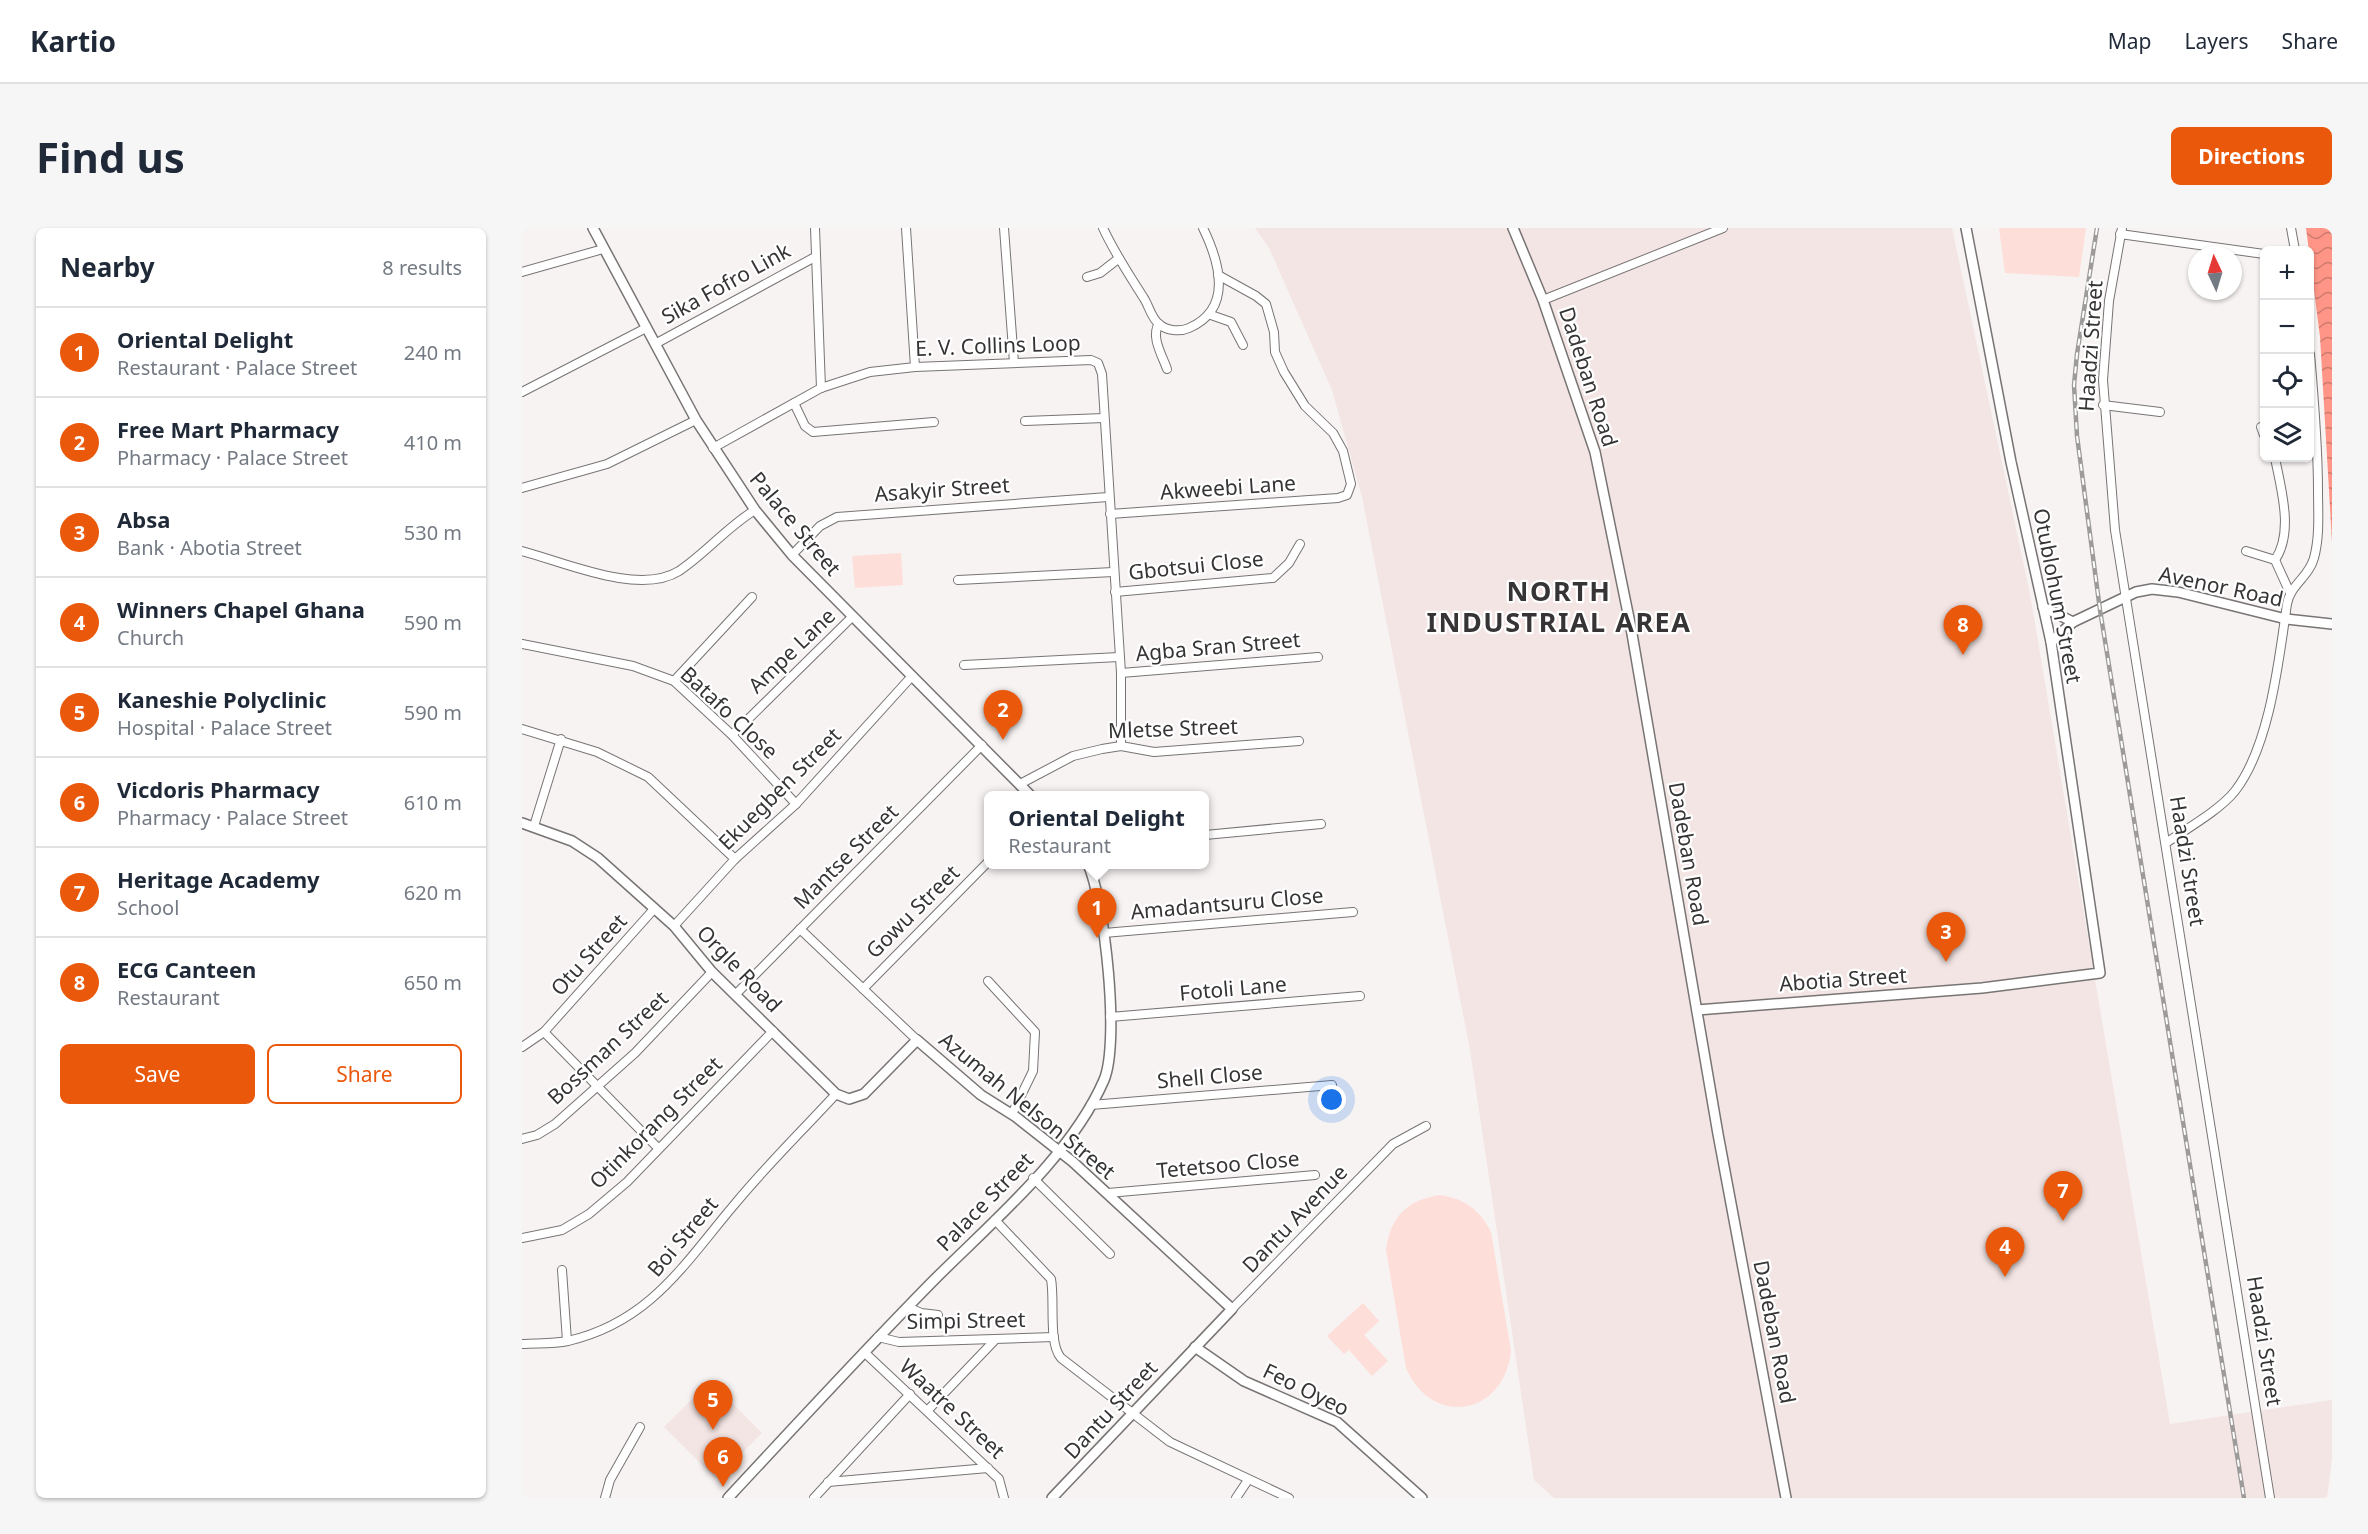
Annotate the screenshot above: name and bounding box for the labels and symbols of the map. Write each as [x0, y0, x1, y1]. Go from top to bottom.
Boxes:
street label: Sika Fofro Link [656, 236, 796, 330]
north arrow [2188, 246, 2242, 300]
street label: Haadzi Street [2071, 279, 2109, 412]
street label: Dadeban Road [1553, 303, 1625, 450]
street label: E. V. Collins Loop [915, 328, 1081, 362]
street label: Palace Street [744, 465, 848, 582]
street label: Akweebi Lane [1159, 468, 1297, 506]
street label: Asakyir Street [873, 470, 1011, 508]
street label: Otublohum Street [2027, 506, 2089, 686]
street label: Gbotsui Close [1127, 544, 1265, 586]
street label: Avenor Road [2157, 559, 2286, 613]
district label: NORTH INDUSTRIAL AREA [1427, 572, 1691, 640]
street label: Ampe Lane [742, 602, 841, 699]
pin: 8 [1944, 606, 1982, 655]
street label: Agba Sran Street [1134, 625, 1302, 667]
street label: Batafo Close [675, 660, 784, 765]
pin: 2 [984, 690, 1022, 740]
street label: Mletse Street [1108, 712, 1239, 744]
street label: Ekuegben Street [712, 721, 847, 856]
street label: Dadeban Road [1663, 780, 1715, 928]
street label: Haadzi Street [2164, 794, 2212, 928]
street label: Mantse Street [787, 798, 904, 915]
street label: Gowu Street [860, 858, 965, 964]
street label: Amadantsuru Close [1129, 881, 1325, 925]
pin: 1 [1078, 888, 1116, 938]
street label: Otu Street [544, 907, 633, 1001]
pin: 3 [1926, 912, 1966, 962]
street label: Orgle Road [691, 919, 788, 1018]
street label: Abotia Street [1778, 961, 1908, 997]
street label: Fotoli Lane [1178, 969, 1288, 1007]
street label: Bossman Street [541, 984, 674, 1110]
street label: Azumah Nelson Street [934, 1025, 1122, 1185]
street label: Otinkorang Street [583, 1050, 728, 1195]
street label: Shell Close [1156, 1057, 1264, 1095]
your location [1317, 1085, 1346, 1114]
street label: Tetetsoo Close [1155, 1144, 1301, 1184]
street label: Palace Street [930, 1145, 1039, 1257]
street label: Dantu Avenue [1236, 1158, 1353, 1278]
pin: 7 [2044, 1172, 2082, 1221]
street label: Boi Street [641, 1190, 724, 1282]
pin: 4 [1986, 1228, 2024, 1277]
street label: Dadeban Road [1747, 1258, 1803, 1406]
street label: Haadzi Street [2241, 1274, 2289, 1408]
street label: Simpi Street [906, 1305, 1026, 1335]
street label: Waatre Street [894, 1352, 1012, 1465]
street label: Dantu Street [1057, 1354, 1163, 1464]
street label: Feo Oyeo [1259, 1356, 1354, 1422]
pin: 5 [694, 1380, 732, 1430]
pin: 6 [704, 1438, 742, 1487]

